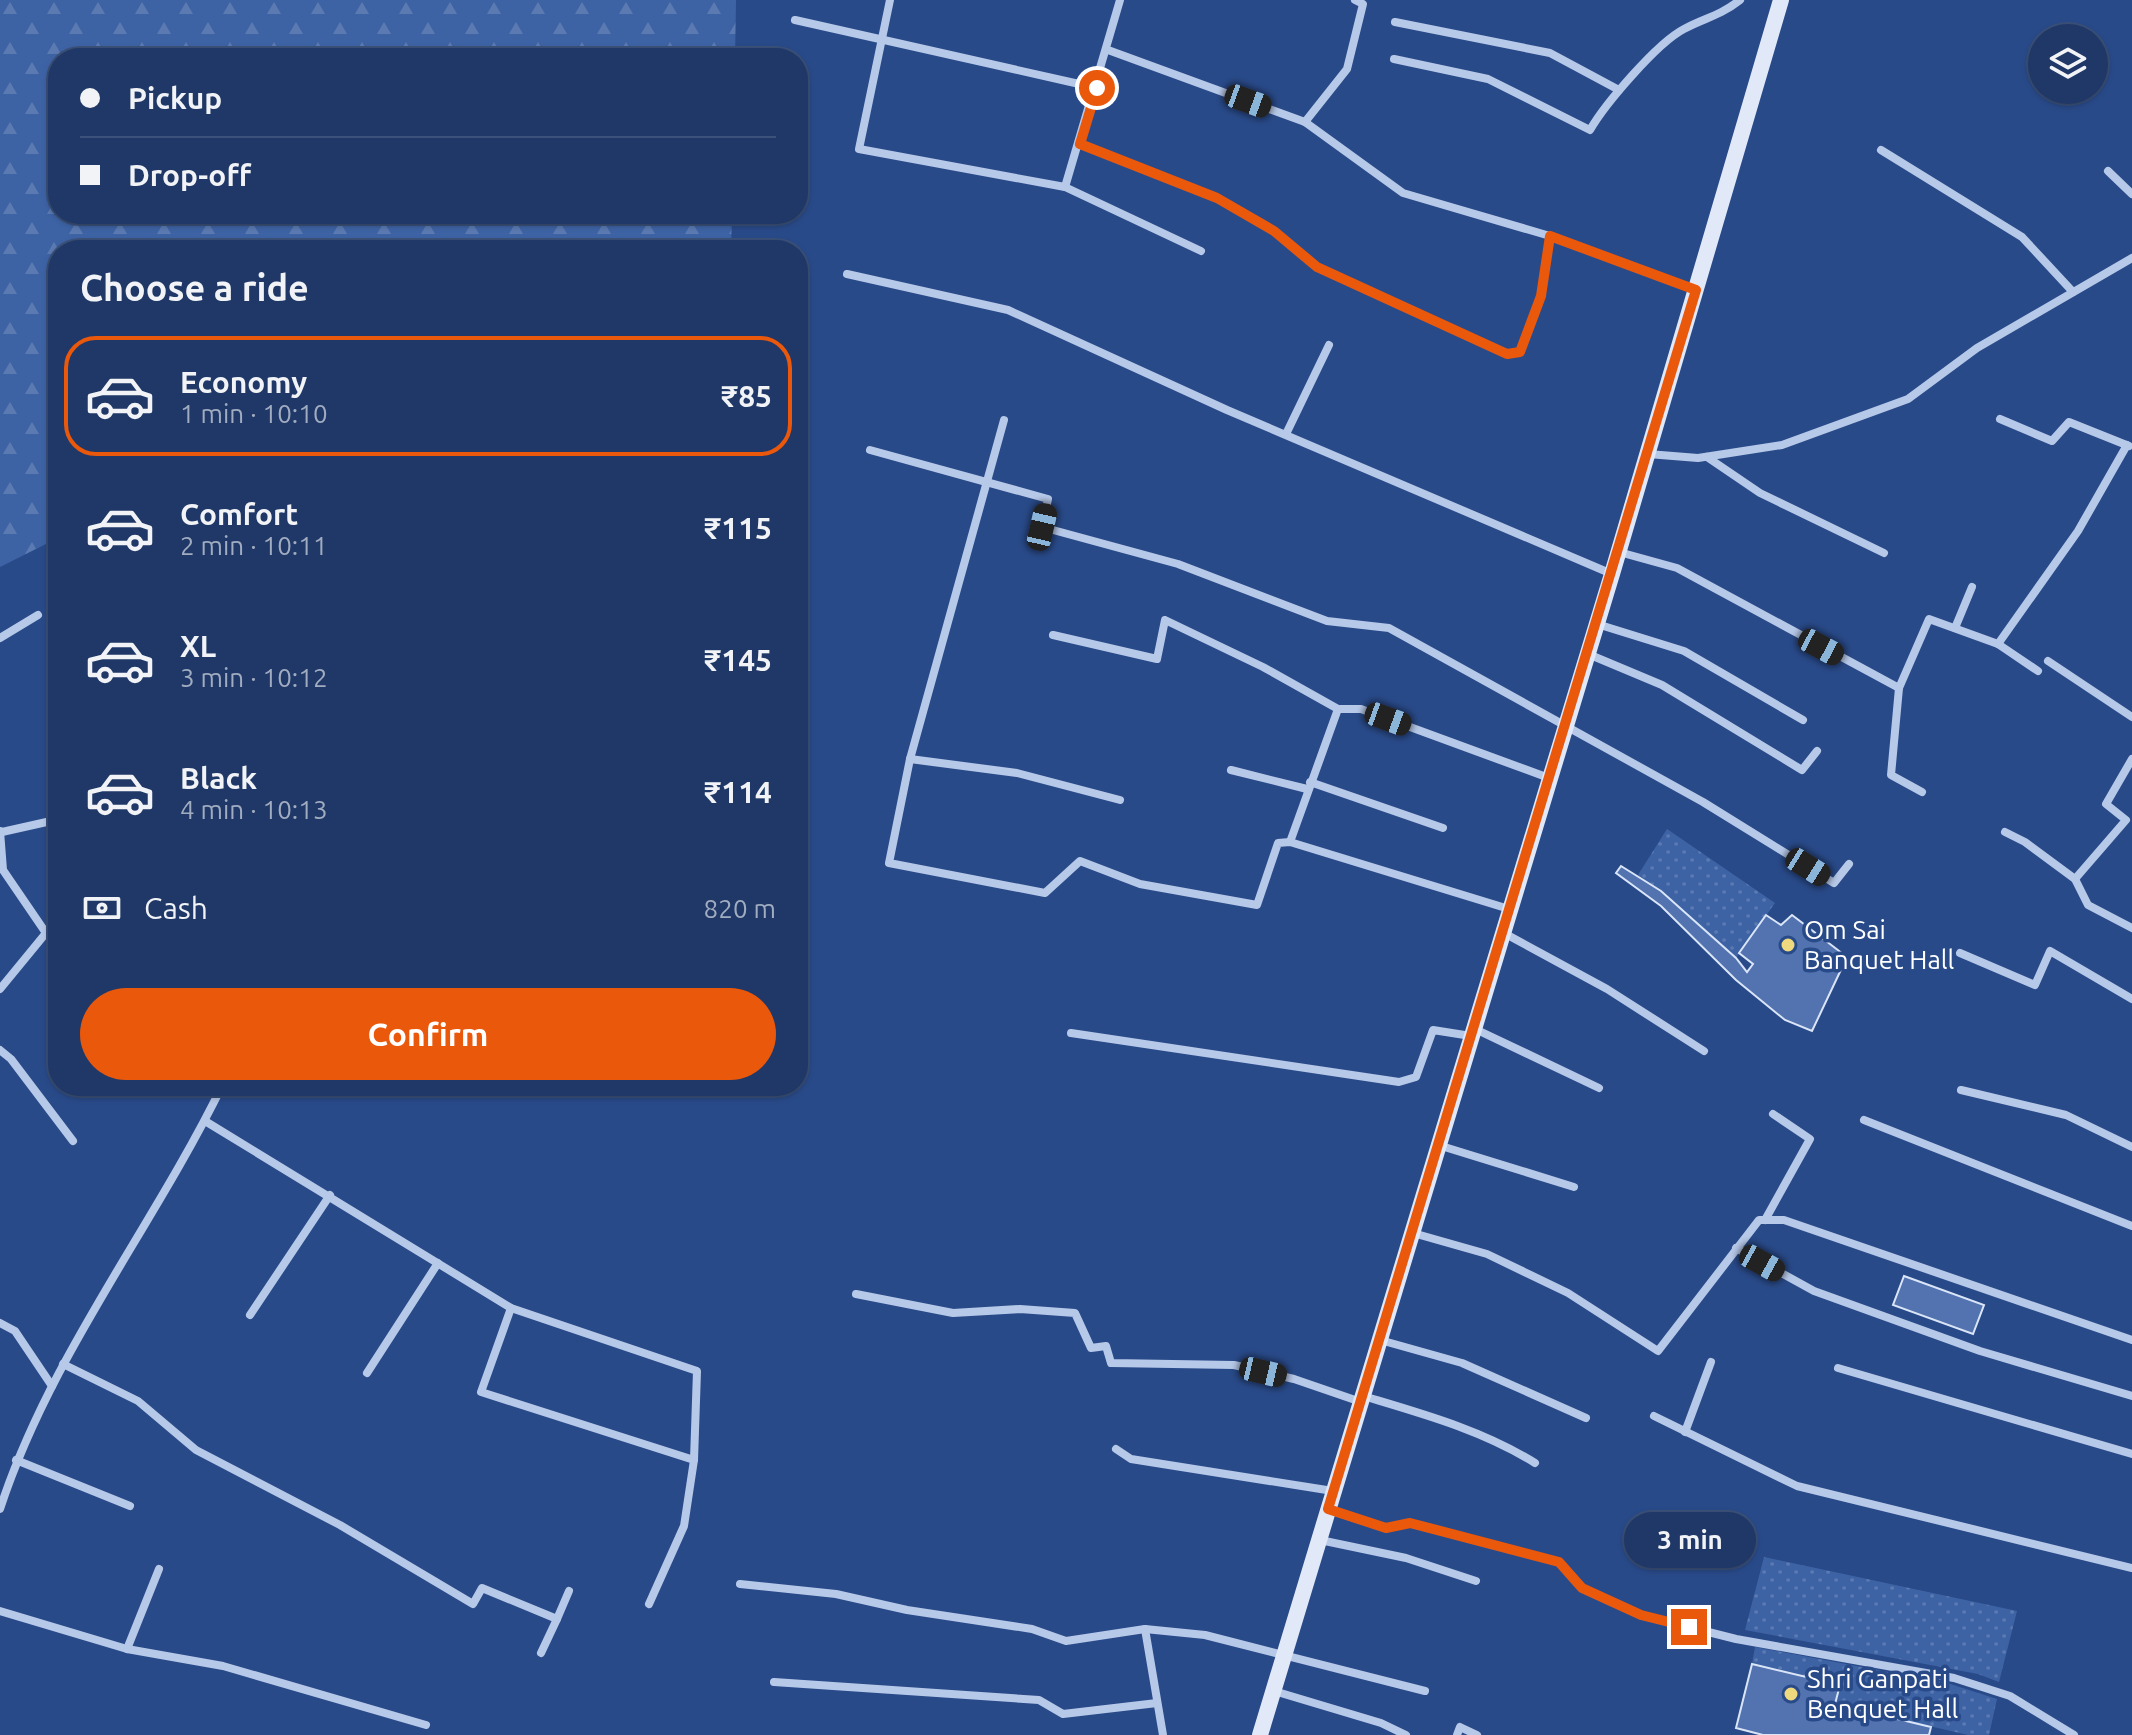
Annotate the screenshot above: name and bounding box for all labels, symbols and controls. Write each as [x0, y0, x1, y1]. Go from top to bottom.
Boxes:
map controls [2028, 24, 2108, 104]
button: layers [2028, 24, 2108, 104]
route start [1079, 70, 1115, 106]
text: Pickup [128, 81, 222, 115]
car [1221, 82, 1275, 120]
text: Drop-off [128, 158, 251, 192]
text: Choose a ride [80, 267, 309, 308]
icon: car [84, 360, 156, 432]
text: Economy [180, 365, 307, 399]
text: ₹85 [721, 379, 772, 413]
text: 1 min · 10:10 [180, 399, 328, 428]
icon: car [84, 492, 156, 564]
text: Comfort [180, 497, 298, 531]
car [1025, 501, 1059, 553]
text: ₹115 [704, 511, 772, 545]
text: 2 min · 10:11 [180, 531, 328, 560]
icon: car [84, 624, 156, 696]
car [1794, 625, 1848, 669]
text: XL [180, 629, 216, 663]
text: ₹145 [704, 643, 772, 677]
text: 3 min · 10:12 [180, 663, 328, 692]
car [1361, 700, 1415, 738]
icon: car [84, 756, 156, 828]
text: Black [180, 761, 257, 795]
text: ₹114 [704, 775, 772, 809]
text: 4 min · 10:13 [180, 795, 328, 824]
car [1781, 844, 1835, 890]
icon: cash [80, 886, 124, 930]
text: Cash [144, 891, 208, 925]
text: 820 m [704, 894, 776, 923]
place label: Om Sai Banquet Hall [1804, 915, 1955, 974]
marker: Om Sai Banquet Hall [1779, 936, 1797, 954]
button: Confirm [80, 988, 776, 1080]
car [1735, 1241, 1789, 1285]
car [1237, 1355, 1289, 1389]
callout: 3 min [1623, 1511, 1755, 1567]
text: 3 min [1657, 1525, 1723, 1554]
route end [1671, 1609, 1707, 1645]
place label: Shri Ganpati Benquet Hall [1807, 1664, 1959, 1723]
marker: Shri Ganpati Benquet Hall [1782, 1685, 1800, 1703]

